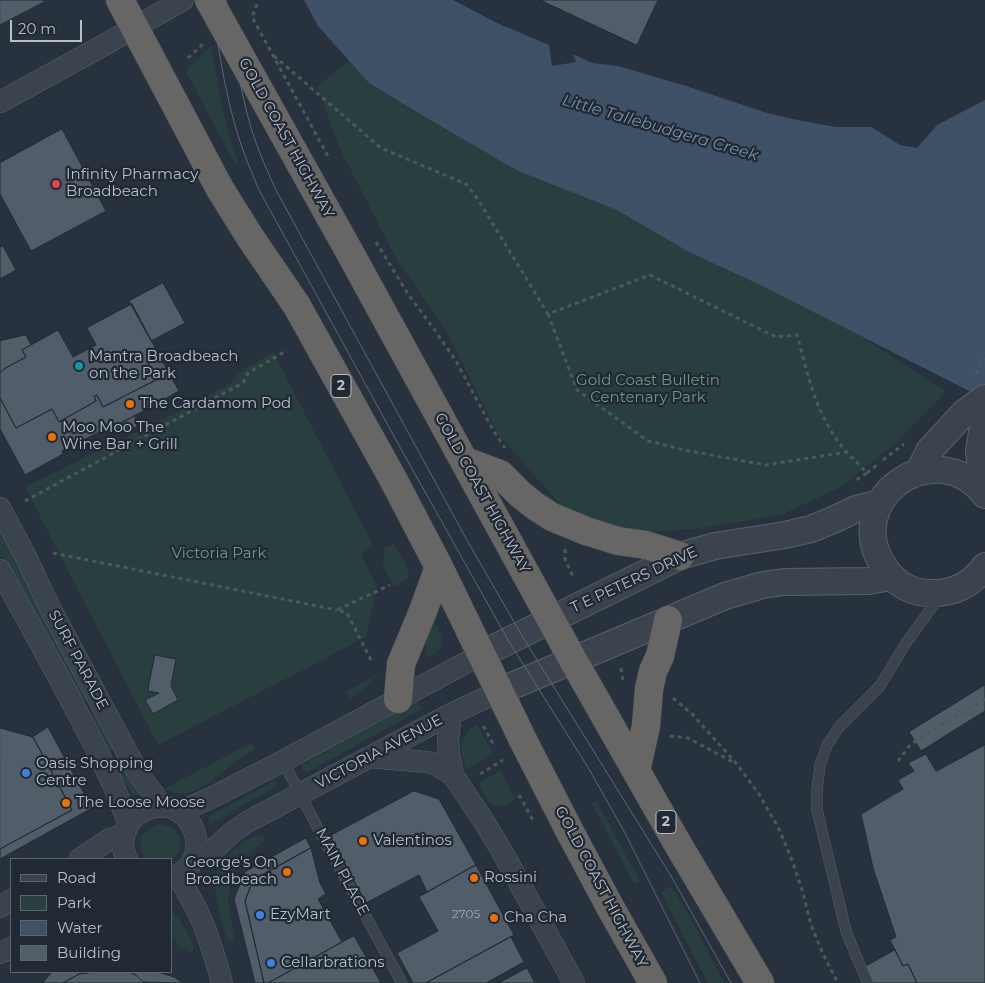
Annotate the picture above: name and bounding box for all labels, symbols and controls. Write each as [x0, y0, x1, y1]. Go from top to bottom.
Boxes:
scale bar [12, 10, 85, 42]
text: 20 m [18, 19, 56, 38]
street label: GOLD COAST HIGHWAY [234, 55, 338, 221]
water label: Little Tallebudgera Creek [560, 91, 760, 165]
place label: Infinity Pharmacy Broadbeach [66, 166, 198, 201]
marker: Infinity Pharmacy Broadbeach [50, 178, 62, 190]
place label: Mantra Broadbeach on the Park [89, 348, 238, 383]
marker: Mantra Broadbeach on the Park [73, 360, 85, 372]
park label: Gold Coast Bulletin Centenary Park [576, 372, 720, 407]
road number: 2 [331, 374, 351, 398]
place label: The Cardamom Pod [140, 395, 291, 413]
marker: The Cardamom Pod [124, 398, 136, 410]
street label: GOLD COAST HIGHWAY [430, 410, 534, 576]
place label: Moo Moo The Wine Bar + Grill [62, 419, 178, 454]
marker: Moo Moo The Wine Bar + Grill [46, 431, 58, 443]
street label: T E PETERS DRIVE [568, 543, 700, 617]
park label: Victoria Park [172, 545, 266, 563]
street label: SURF PARADE [44, 607, 112, 713]
street label: VICTORIA AVENUE [313, 711, 445, 793]
place label: Oasis Shopping Centre [36, 755, 154, 790]
marker: Oasis Shopping Centre [20, 767, 32, 779]
place label: The Loose Moose [76, 794, 205, 812]
marker: The Loose Moose [60, 797, 72, 809]
street label: GOLD COAST HIGHWAY [551, 803, 651, 971]
road number: 2 [656, 810, 676, 834]
street label: MAIN PLACE [311, 825, 373, 919]
place label: Valentinos [373, 832, 452, 850]
marker: Valentinos [357, 835, 369, 847]
place label: George's On Broadbeach [185, 854, 277, 889]
legend [10, 858, 172, 973]
marker: George's On Broadbeach [281, 866, 293, 878]
text: Road [57, 868, 96, 887]
place label: Rossini [484, 869, 537, 887]
marker: Rossini [468, 872, 480, 884]
text: Park [57, 893, 91, 912]
place label: EzyMart [270, 906, 331, 924]
house number: 2705 [452, 907, 480, 921]
marker: EzyMart [254, 909, 266, 921]
place label: Cha Cha [504, 909, 567, 927]
marker: Cha Cha [488, 912, 500, 924]
text: Water [57, 918, 103, 937]
text: Building [57, 943, 121, 962]
place label: Cellarbrations [281, 954, 385, 972]
marker: Cellarbrations [265, 957, 277, 969]

